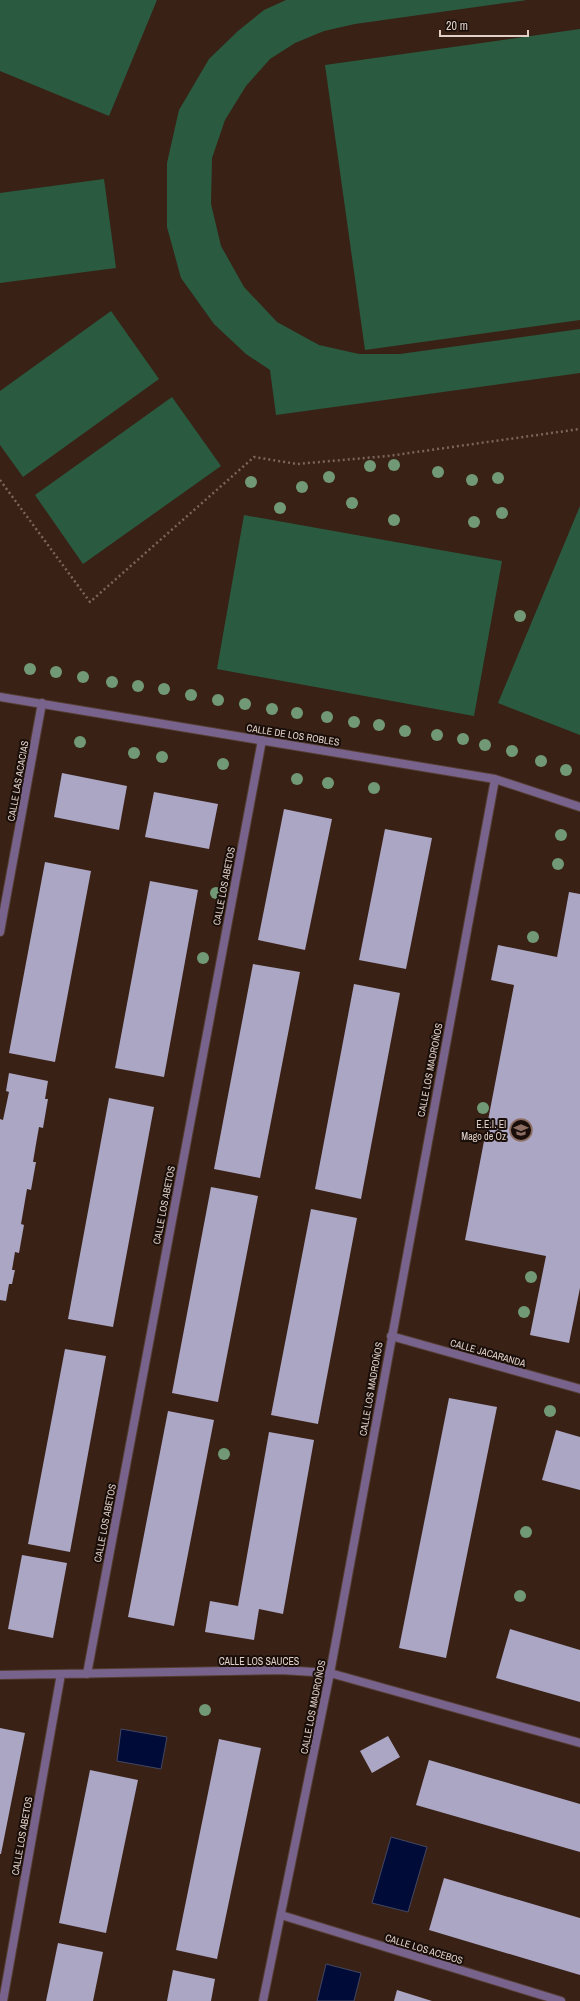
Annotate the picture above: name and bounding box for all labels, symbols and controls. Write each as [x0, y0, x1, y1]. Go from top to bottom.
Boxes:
scale bar [440, 12, 528, 38]
text: 20 m [446, 18, 468, 34]
street label: CALLE DE LOS ROBLES [246, 721, 341, 749]
street label: CALLE LAS ACACIAS [5, 739, 32, 822]
street label: CALLE LOS ABETOS [210, 845, 238, 926]
street label: CALLE LOS MADROÑOS [415, 1021, 446, 1118]
school or university icon: E.E.I. El Mago de Oz [508, 1117, 534, 1143]
place label: E.E.I. El Mago de Oz [461, 1118, 506, 1143]
street label: CALLE LOS ABETOS [150, 1164, 178, 1245]
street label: CALLE JACARANDA [449, 1336, 528, 1370]
street label: CALLE LOS MADROÑOS [356, 1340, 386, 1437]
street label: CALLE LOS ABETOS [91, 1482, 119, 1563]
street label: CALLE LOS SAUCES [219, 1655, 300, 1668]
street label: CALLE LOS MADROÑOS [298, 1658, 329, 1755]
street label: CALLE LOS ABETOS [9, 1795, 35, 1876]
street label: CALLE LOS ACEBOS [384, 1931, 465, 1967]

